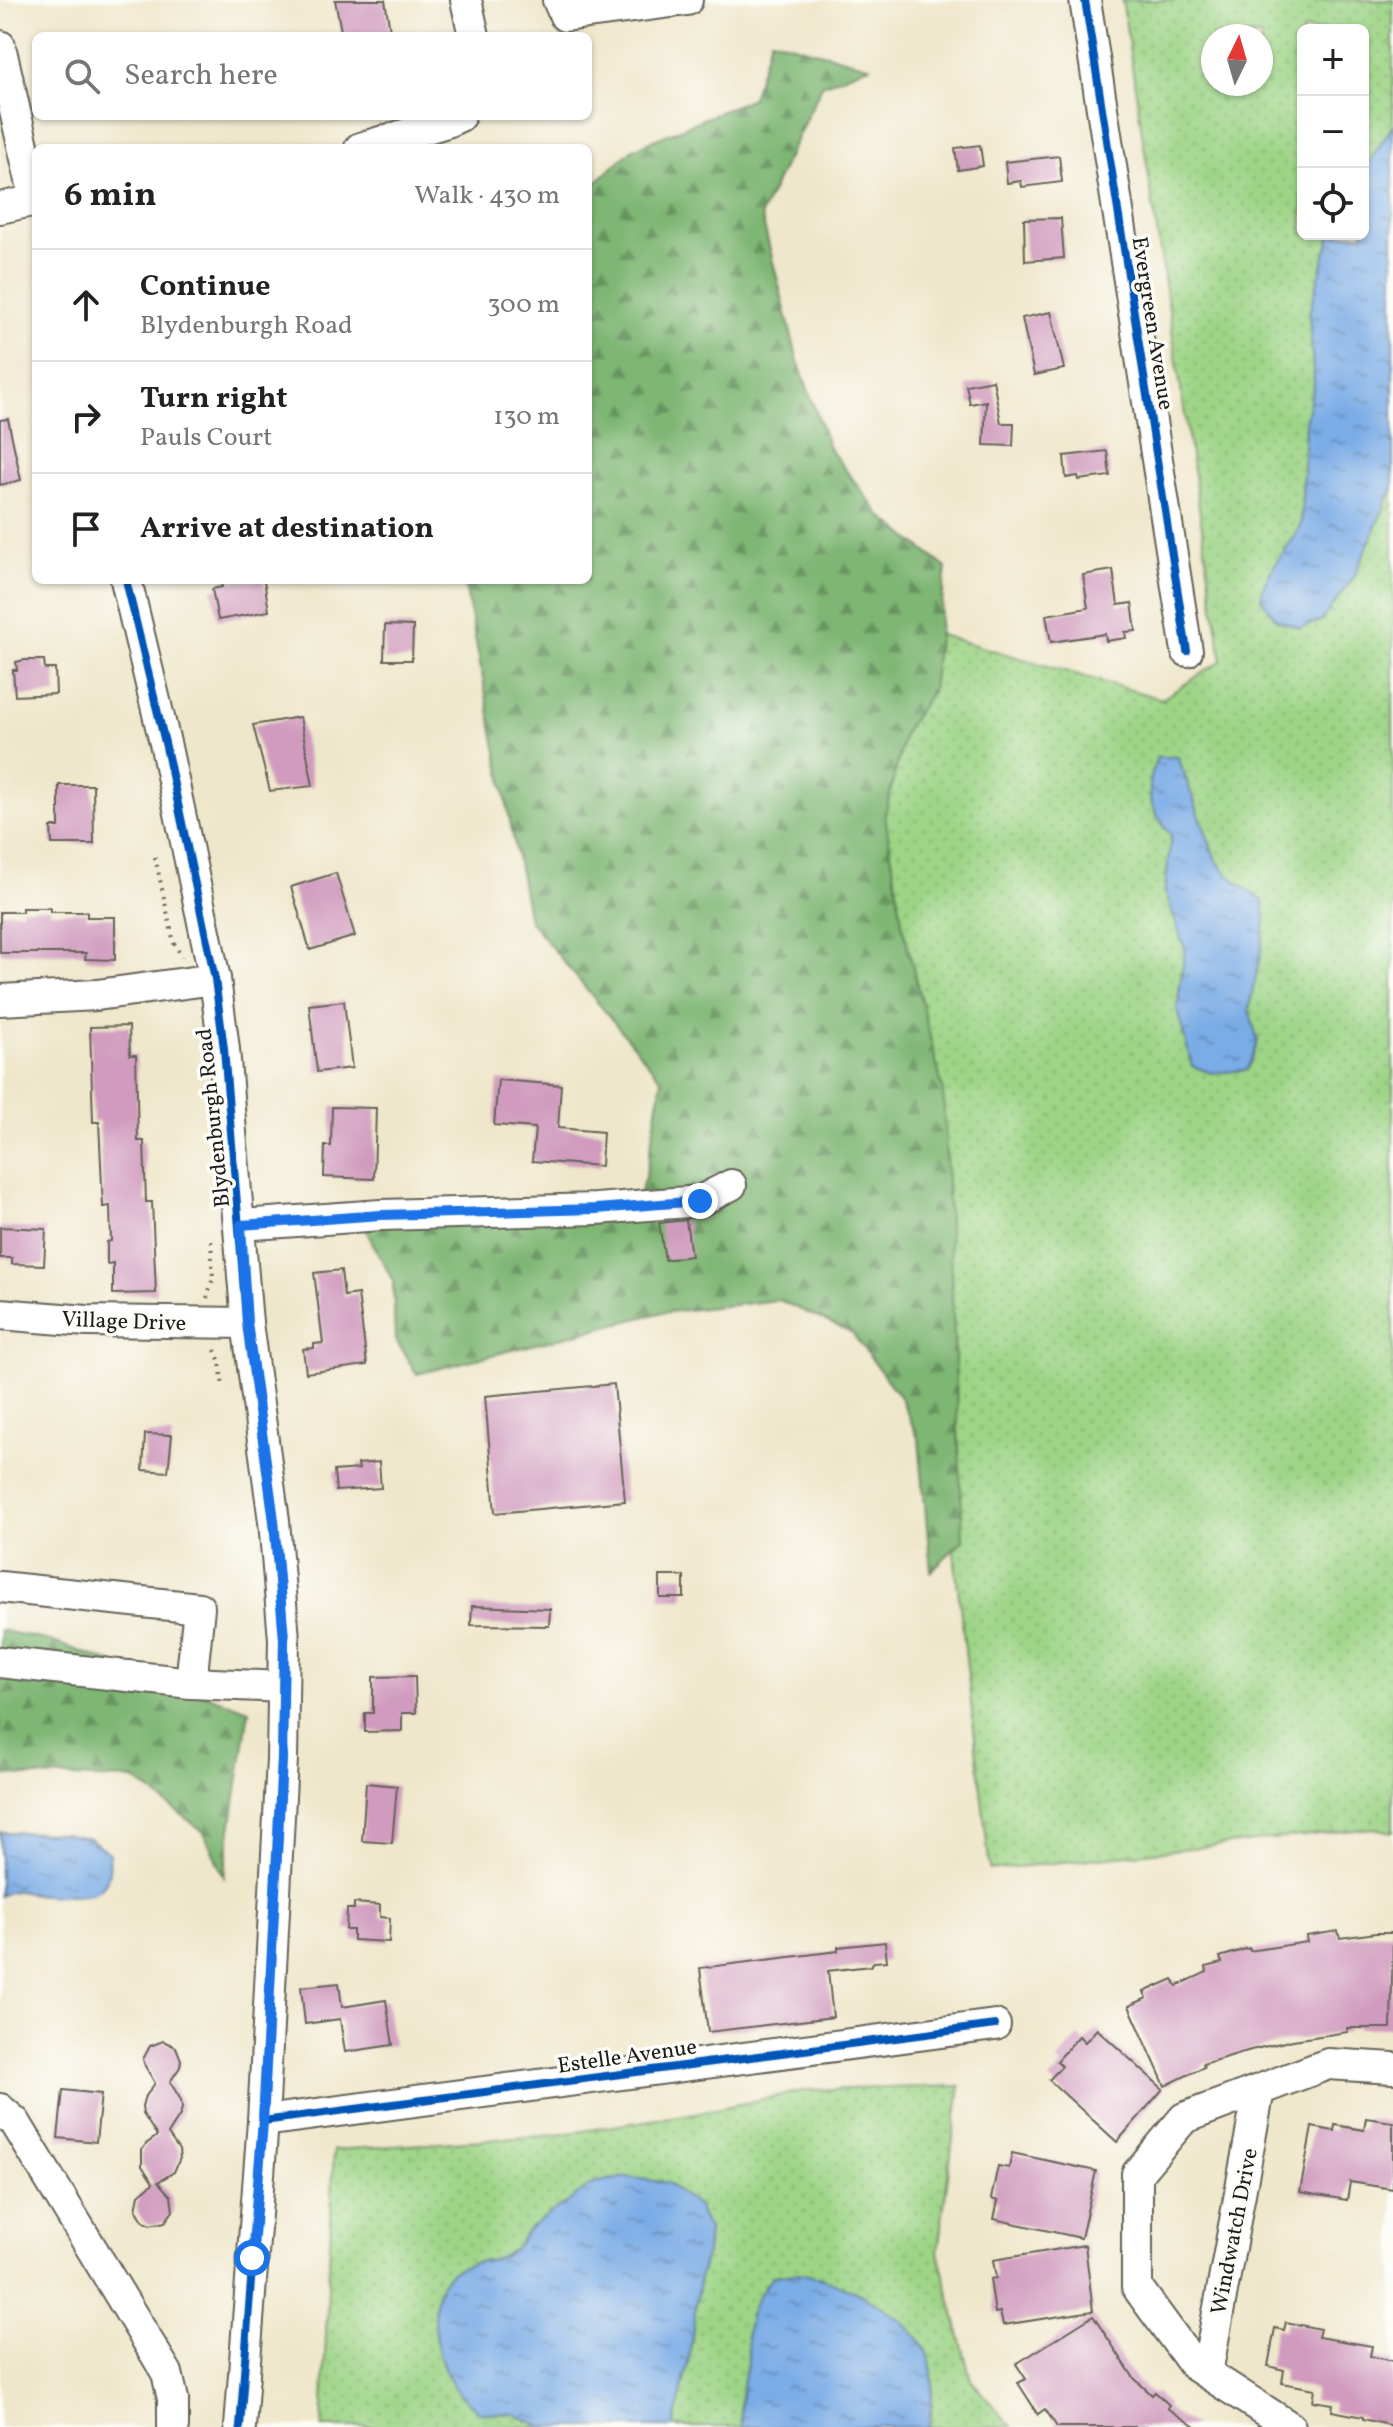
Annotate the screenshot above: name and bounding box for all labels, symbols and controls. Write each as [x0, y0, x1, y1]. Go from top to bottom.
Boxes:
north arrow [1201, 24, 1273, 96]
map controls [1297, 24, 1369, 240]
button: + [1297, 24, 1369, 96]
search box [32, 32, 592, 120]
icon: search [60, 54, 104, 98]
text: Search here [124, 55, 278, 97]
button: − [1297, 96, 1369, 168]
button: locate [1297, 168, 1369, 240]
text: 6 min [64, 173, 157, 220]
text: Walk · 430 m [414, 178, 560, 214]
street label: Evergreen Avenue [1123, 235, 1181, 412]
text: Continue [140, 266, 271, 308]
icon: ahead [64, 283, 108, 327]
text: 300 m [487, 287, 560, 323]
text: Blydenburgh Road [140, 308, 353, 344]
text: Turn right [140, 378, 288, 420]
icon: right [64, 395, 108, 439]
text: 130 m [493, 399, 560, 435]
text: Pauls Court [140, 420, 272, 456]
icon: arrive [64, 507, 108, 551]
text: Arrive at destination [140, 508, 434, 550]
street label: Blydenburgh Road [190, 1027, 239, 1209]
route end [682, 1183, 718, 1219]
street label: Village Drive [61, 1305, 187, 1340]
street label: Estelle Avenue [556, 2032, 699, 2083]
street label: Windwatch Drive [1204, 2145, 1267, 2318]
route start [234, 2240, 270, 2276]

